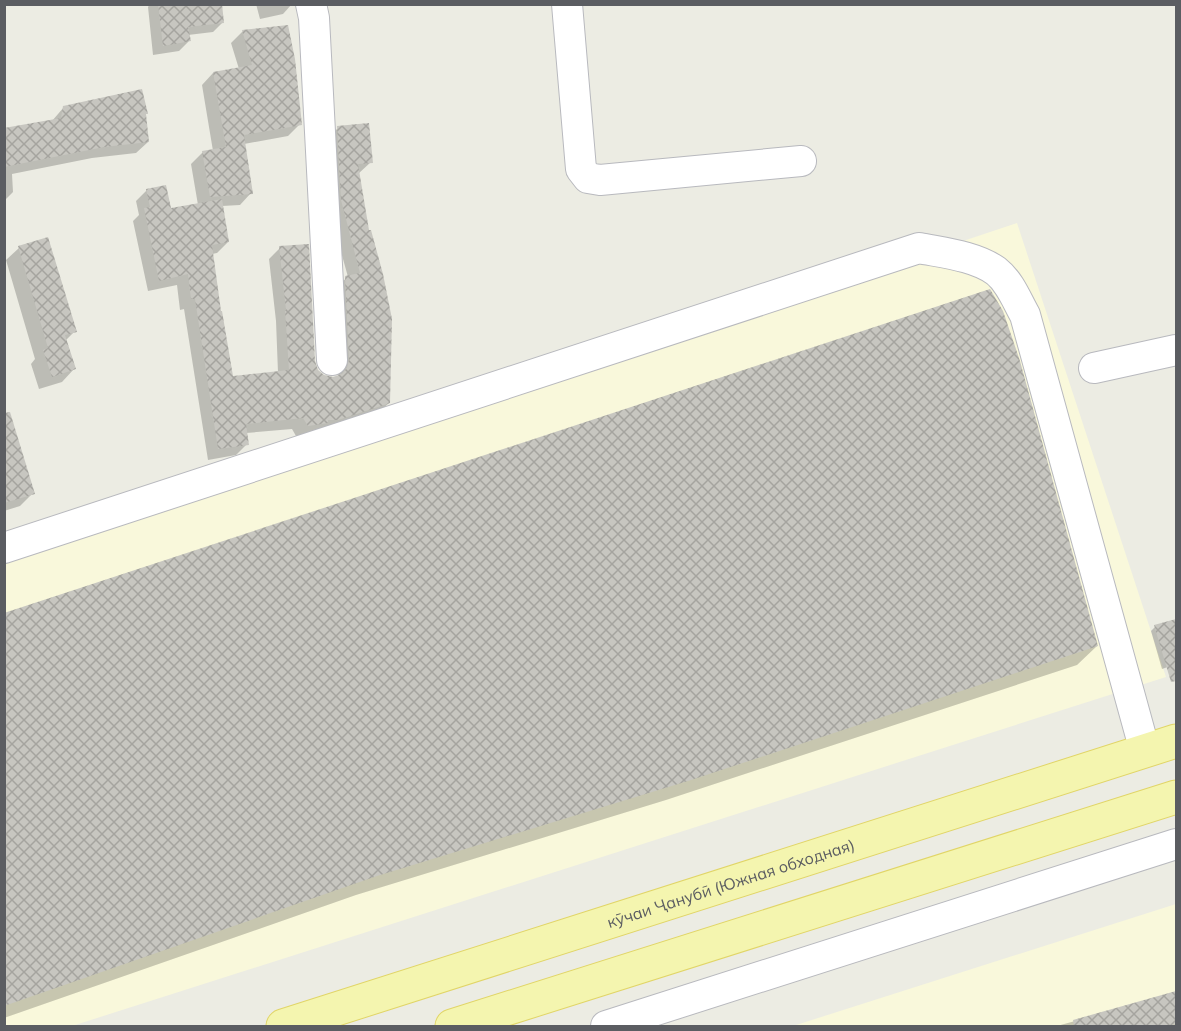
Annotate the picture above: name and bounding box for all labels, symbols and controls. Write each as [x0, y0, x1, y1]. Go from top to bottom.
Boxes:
street label: кӯчаи Ҷанубӣ (Южная обходная) [604, 834, 857, 932]

